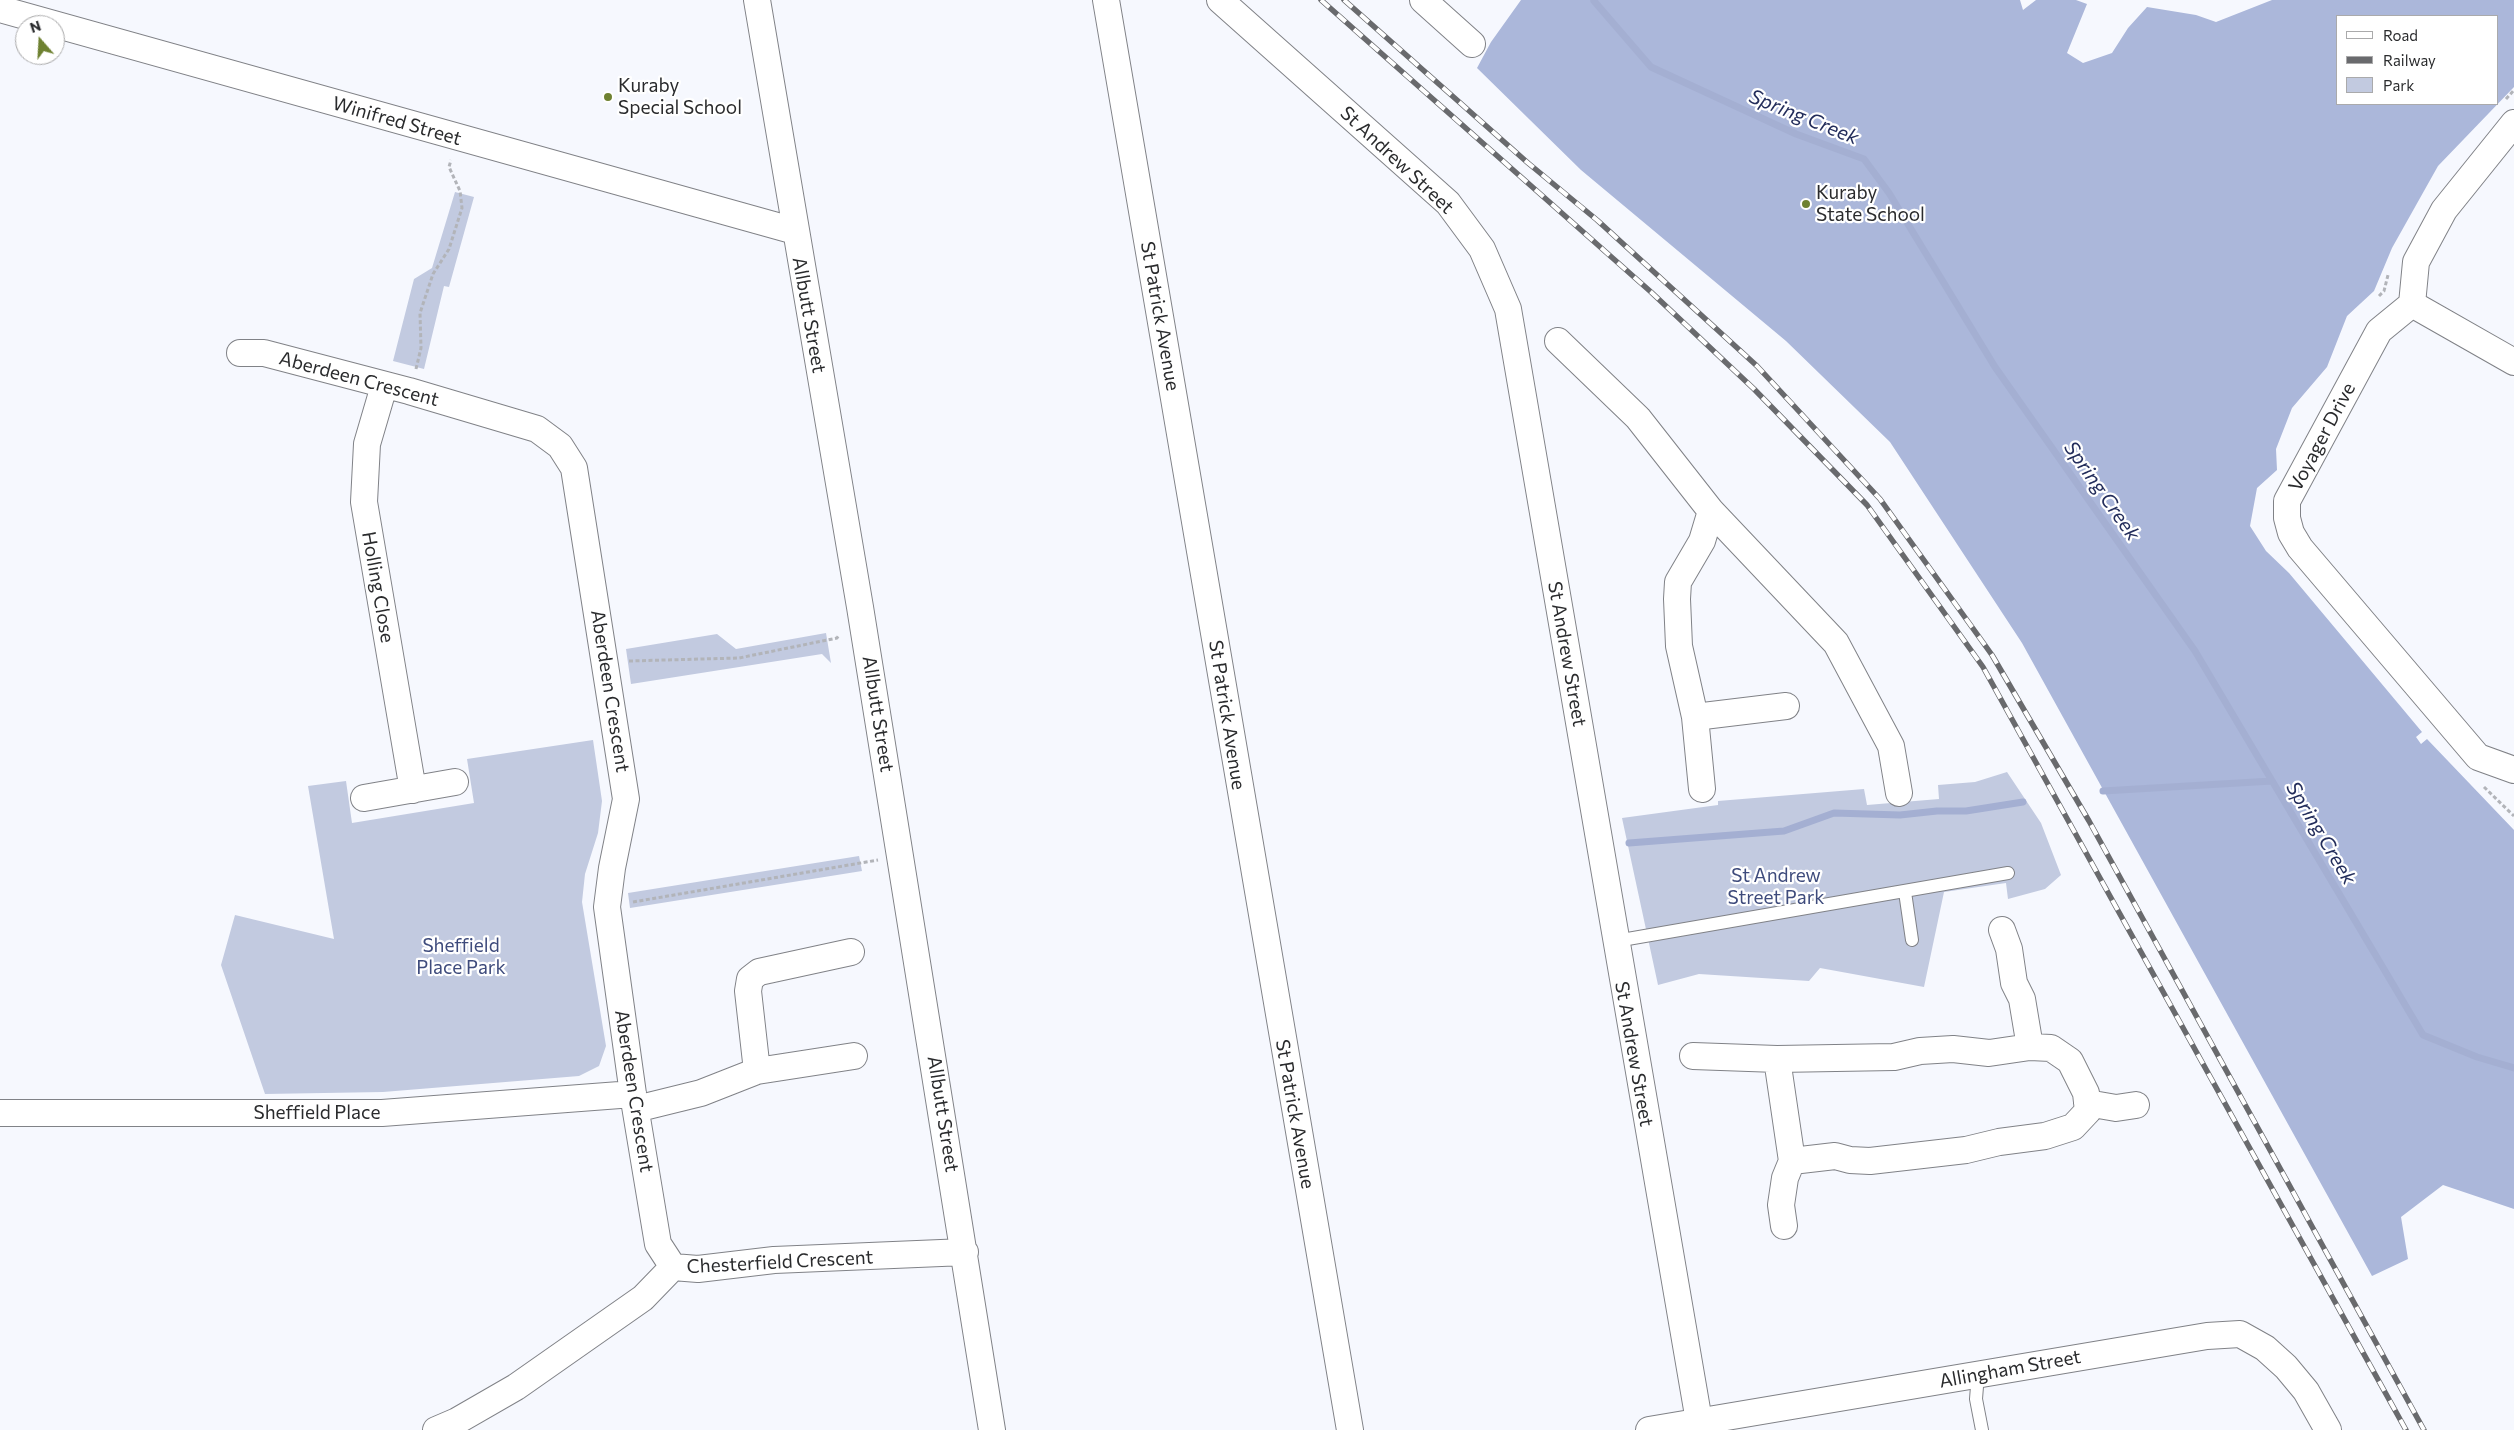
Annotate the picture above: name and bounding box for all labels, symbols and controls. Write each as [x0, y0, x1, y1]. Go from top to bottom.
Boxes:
north arrow [15, 15, 65, 65]
legend [2336, 15, 2499, 105]
text: N [28, 17, 43, 36]
text: Road [2383, 26, 2418, 44]
text: Railway [2383, 51, 2436, 69]
place label: Kuraby Special School [618, 75, 742, 119]
text: Park [2383, 76, 2414, 94]
water label: Spring Creek [1746, 84, 1862, 150]
marker: Kuraby Special School [602, 91, 614, 103]
street label: Winifred Street [330, 92, 464, 150]
street label: St Andrew Street [1335, 102, 1459, 218]
place label: Kuraby State School [1816, 182, 1925, 226]
marker: Kuraby State School [1800, 198, 1812, 210]
street label: St Patrick Avenue [1136, 240, 1184, 392]
street label: Allbutt Street [788, 255, 830, 375]
street label: Aberdeen Crescent [277, 347, 441, 411]
street label: Voyager Drive [2284, 379, 2360, 495]
water label: Spring Creek [2059, 437, 2145, 545]
street label: Holling Close [357, 530, 399, 644]
street label: St Andrew Street [1543, 580, 1591, 728]
street label: Aberdeen Crescent [586, 608, 634, 774]
street label: St Patrick Avenue [1204, 639, 1250, 791]
street label: Allbutt Street [858, 654, 898, 774]
water label: Spring Creek [2281, 777, 2361, 889]
park label: St Andrew Street Park [1727, 865, 1825, 909]
park label: Sheffield Place Park [416, 935, 506, 979]
street label: St Andrew Street [1610, 980, 1658, 1128]
street label: Aberdeen Crescent [610, 1008, 658, 1174]
street label: St Patrick Avenue [1271, 1038, 1319, 1190]
street label: Allbutt Street [923, 1054, 963, 1174]
street label: Sheffield Place [254, 1102, 380, 1124]
street label: Chesterfield Crescent [686, 1246, 874, 1278]
street label: Allingham Street [1937, 1345, 2083, 1393]

